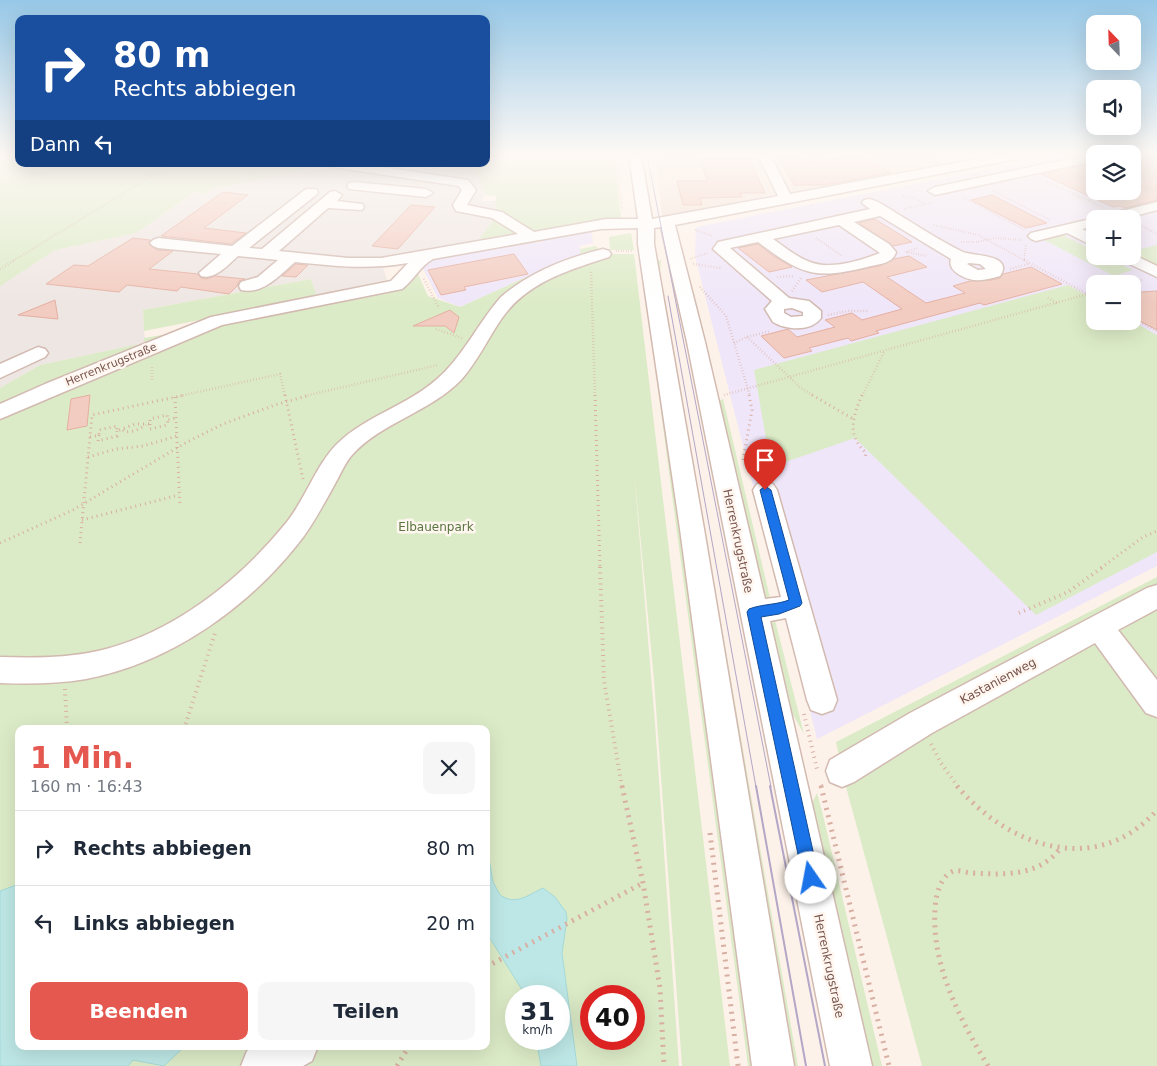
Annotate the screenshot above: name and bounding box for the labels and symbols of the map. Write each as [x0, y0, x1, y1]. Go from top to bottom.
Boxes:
north arrow [1086, 15, 1141, 70]
street label: Herrenkrugstraße [64, 340, 159, 389]
pin [744, 439, 786, 490]
street label: Herrenkrugstraße [720, 488, 756, 594]
park label: Elbauenpark [398, 520, 474, 534]
street label: Kastanienweg [958, 655, 1038, 707]
position arrow [784, 851, 836, 903]
street label: Herrenkrugstraße [811, 913, 847, 1019]
speed limit sign: 40 [580, 985, 645, 1050]

